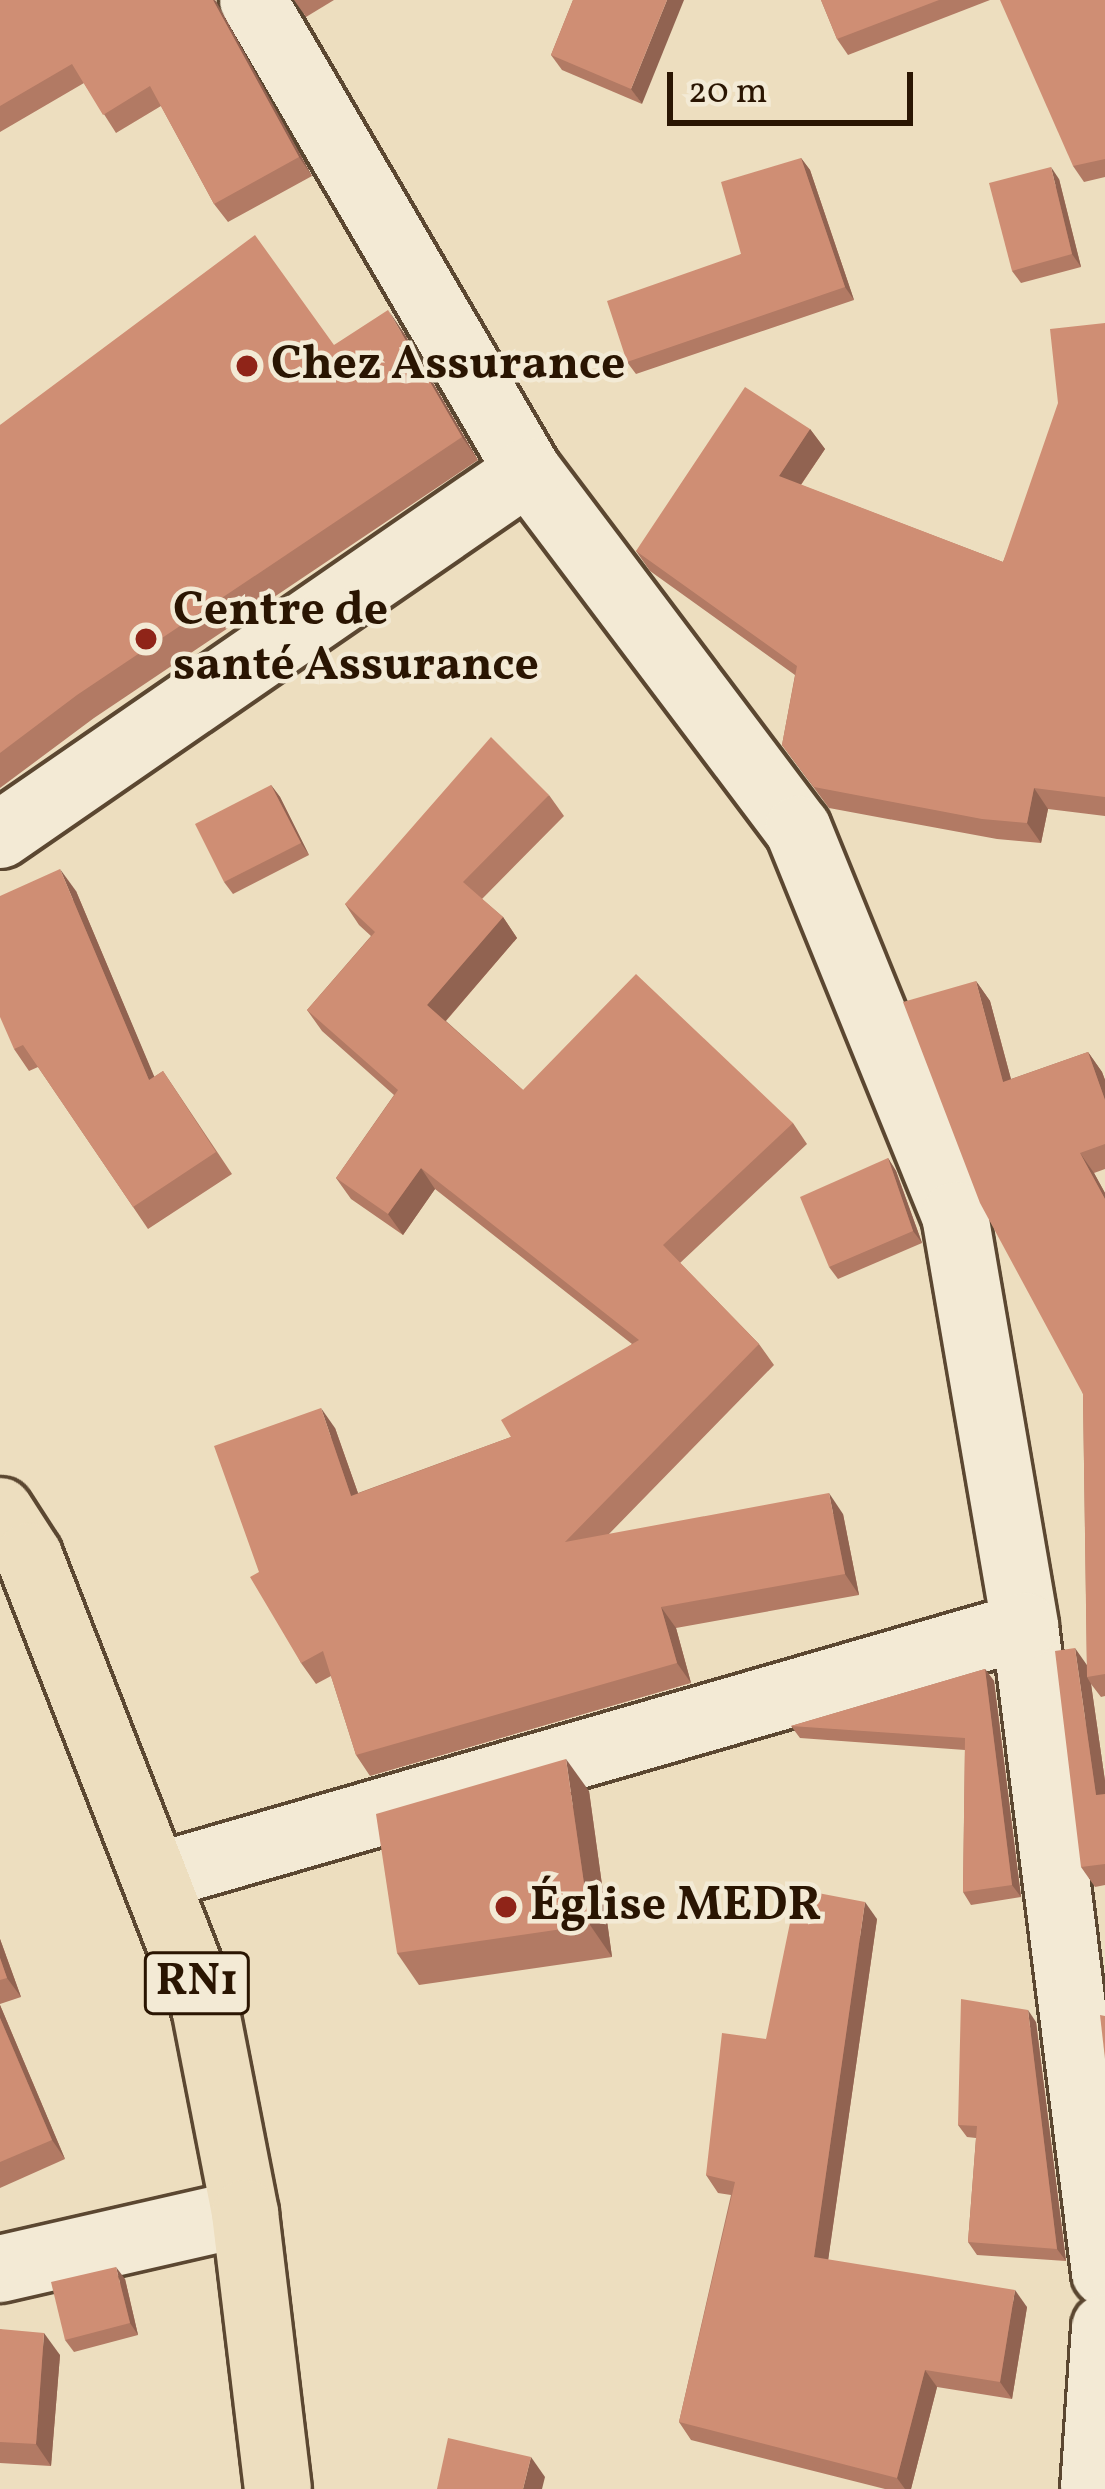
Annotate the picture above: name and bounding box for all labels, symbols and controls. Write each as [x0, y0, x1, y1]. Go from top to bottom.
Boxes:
scale bar [673, 48, 919, 122]
text: 20 m [688, 68, 768, 118]
place label: Chez Assurance [271, 337, 626, 395]
marker: Chez Assurance [234, 353, 260, 379]
place label: Centre de santé Assurance [173, 582, 539, 695]
marker: Centre de santé Assurance [130, 623, 162, 655]
place label: Église MEDR [530, 1878, 821, 1936]
marker: Église MEDR [493, 1894, 519, 1920]
road number: RN1 [143, 1944, 251, 2022]

